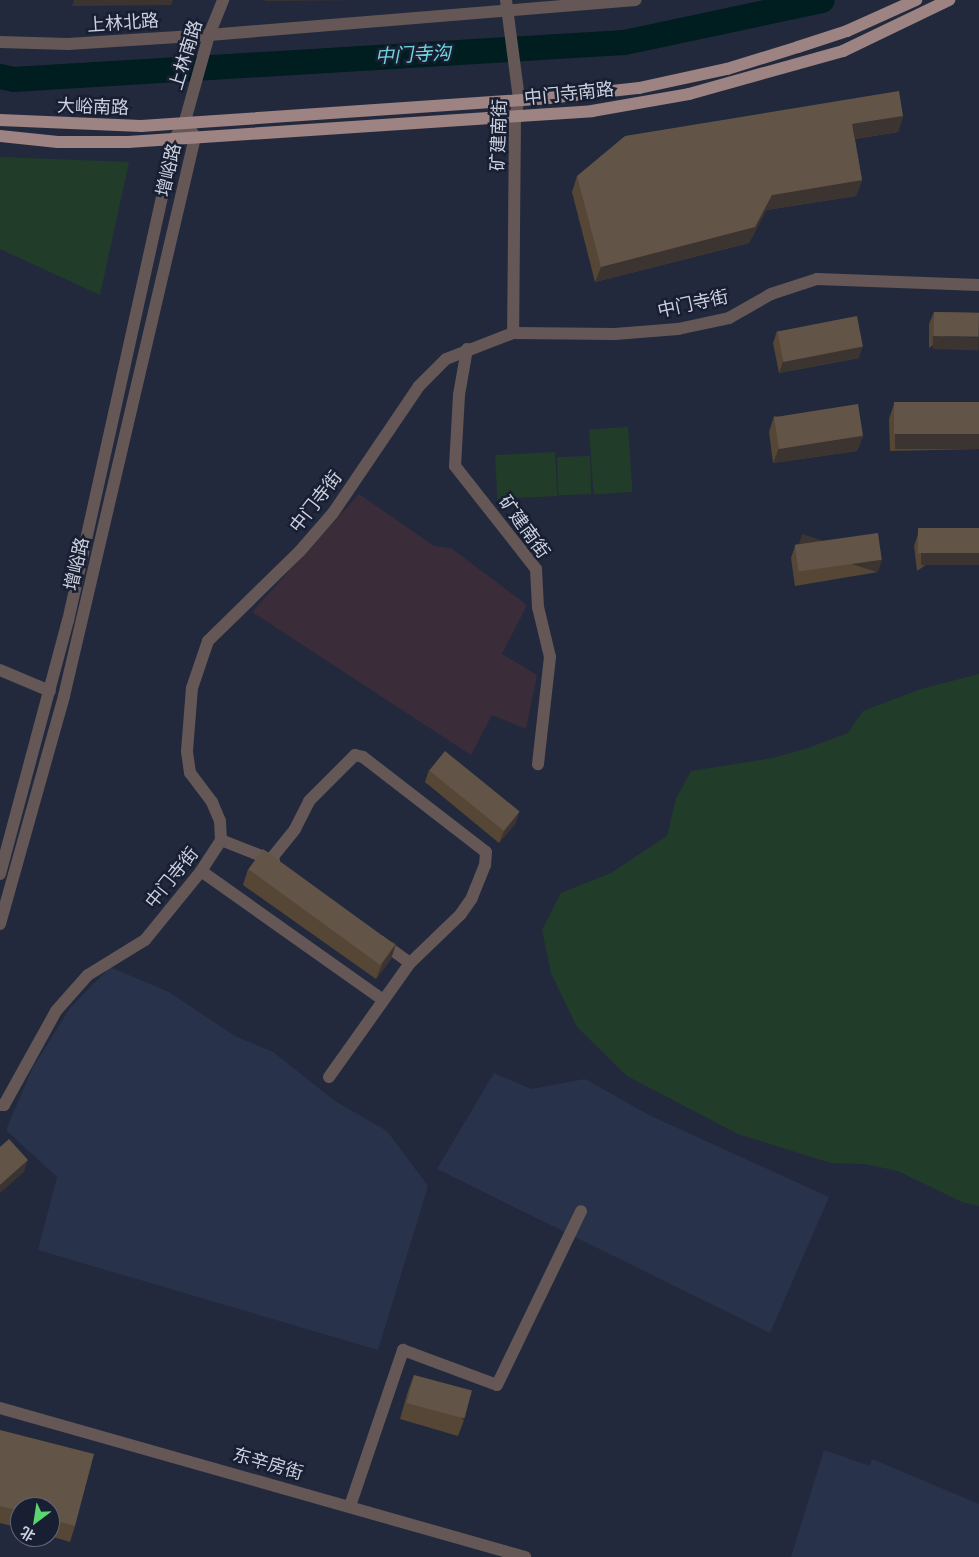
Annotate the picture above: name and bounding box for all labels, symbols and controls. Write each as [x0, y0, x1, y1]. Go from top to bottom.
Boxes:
street label: 上林北路 [86, 10, 160, 36]
street label: 上林南路 [165, 17, 207, 93]
water label: 中门寺沟 [374, 42, 452, 68]
street label: 中门寺南路 [523, 79, 615, 109]
street label: 大峪南路 [57, 95, 129, 119]
street label: 矿建南街 [487, 99, 511, 171]
street label: 增峪路 [152, 141, 186, 199]
street label: 中门寺街 [656, 286, 730, 322]
street label: 中门寺街 [285, 467, 347, 537]
street label: 矿建南街 [494, 492, 554, 562]
street label: 增峪路 [60, 535, 94, 593]
street label: 中门寺街 [141, 843, 203, 913]
street label: 东辛房街 [230, 1444, 306, 1484]
north arrow [10, 1497, 60, 1547]
text: 北 [17, 1523, 38, 1545]

